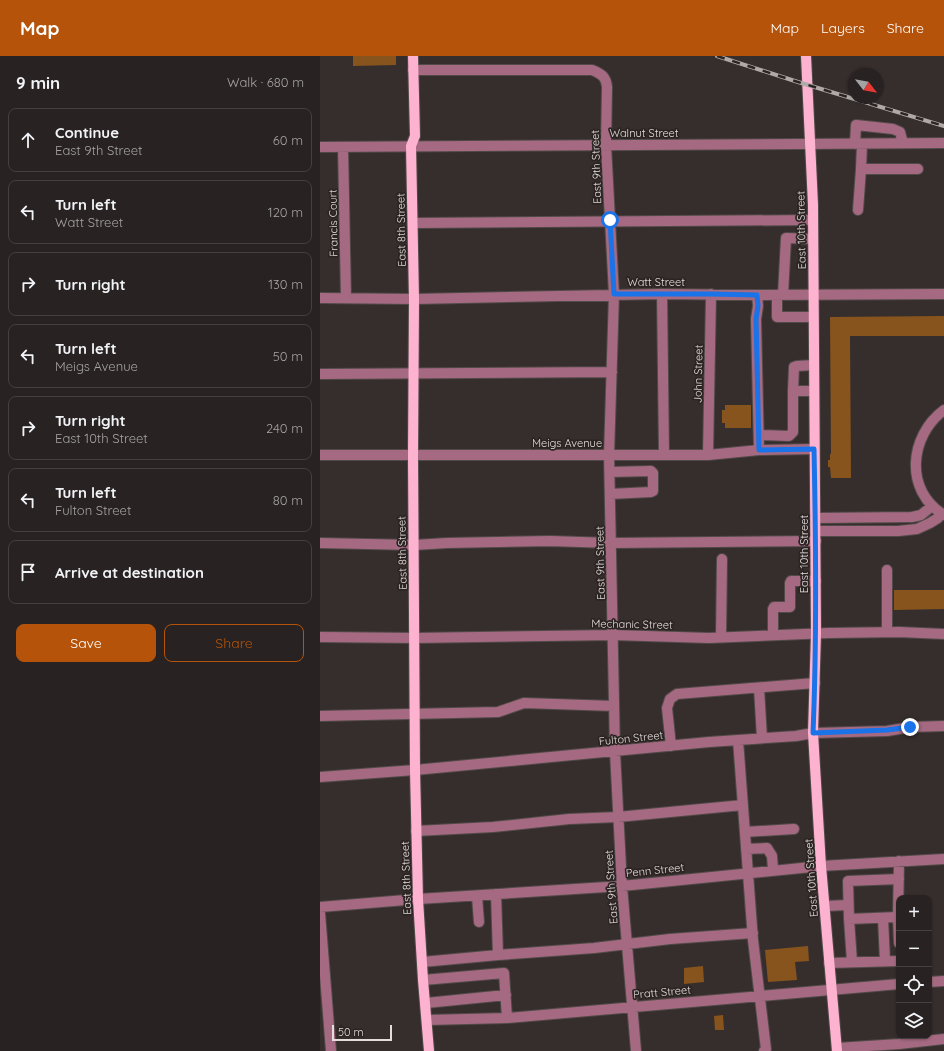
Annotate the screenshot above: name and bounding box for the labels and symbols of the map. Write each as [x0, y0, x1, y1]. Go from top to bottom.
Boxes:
north arrow [848, 68, 884, 104]
street label: Walnut Street [609, 126, 679, 140]
street label: East 9th Street [588, 130, 604, 204]
street label: Francis Court [325, 189, 341, 257]
street label: East 10th Street [793, 190, 809, 269]
street label: East 8th Street [393, 193, 409, 267]
route start [601, 211, 619, 229]
street label: Watt Street [627, 275, 685, 289]
street label: John Street [690, 344, 706, 403]
street label: Meigs Avenue [532, 436, 602, 450]
street label: East 10th Street [797, 515, 811, 593]
street label: East 8th Street [394, 516, 410, 590]
street label: East 9th Street [592, 526, 608, 600]
street label: Mechanic Street [591, 616, 673, 632]
route end [901, 718, 919, 736]
street label: Fulton Street [598, 728, 664, 748]
street label: East 10th Street [801, 838, 821, 918]
street label: East 8th Street [398, 841, 414, 915]
street label: East 9th Street [601, 849, 621, 924]
street label: Penn Street [625, 860, 685, 880]
street label: Pratt Street [633, 982, 692, 1001]
scale bar [332, 1023, 392, 1042]

